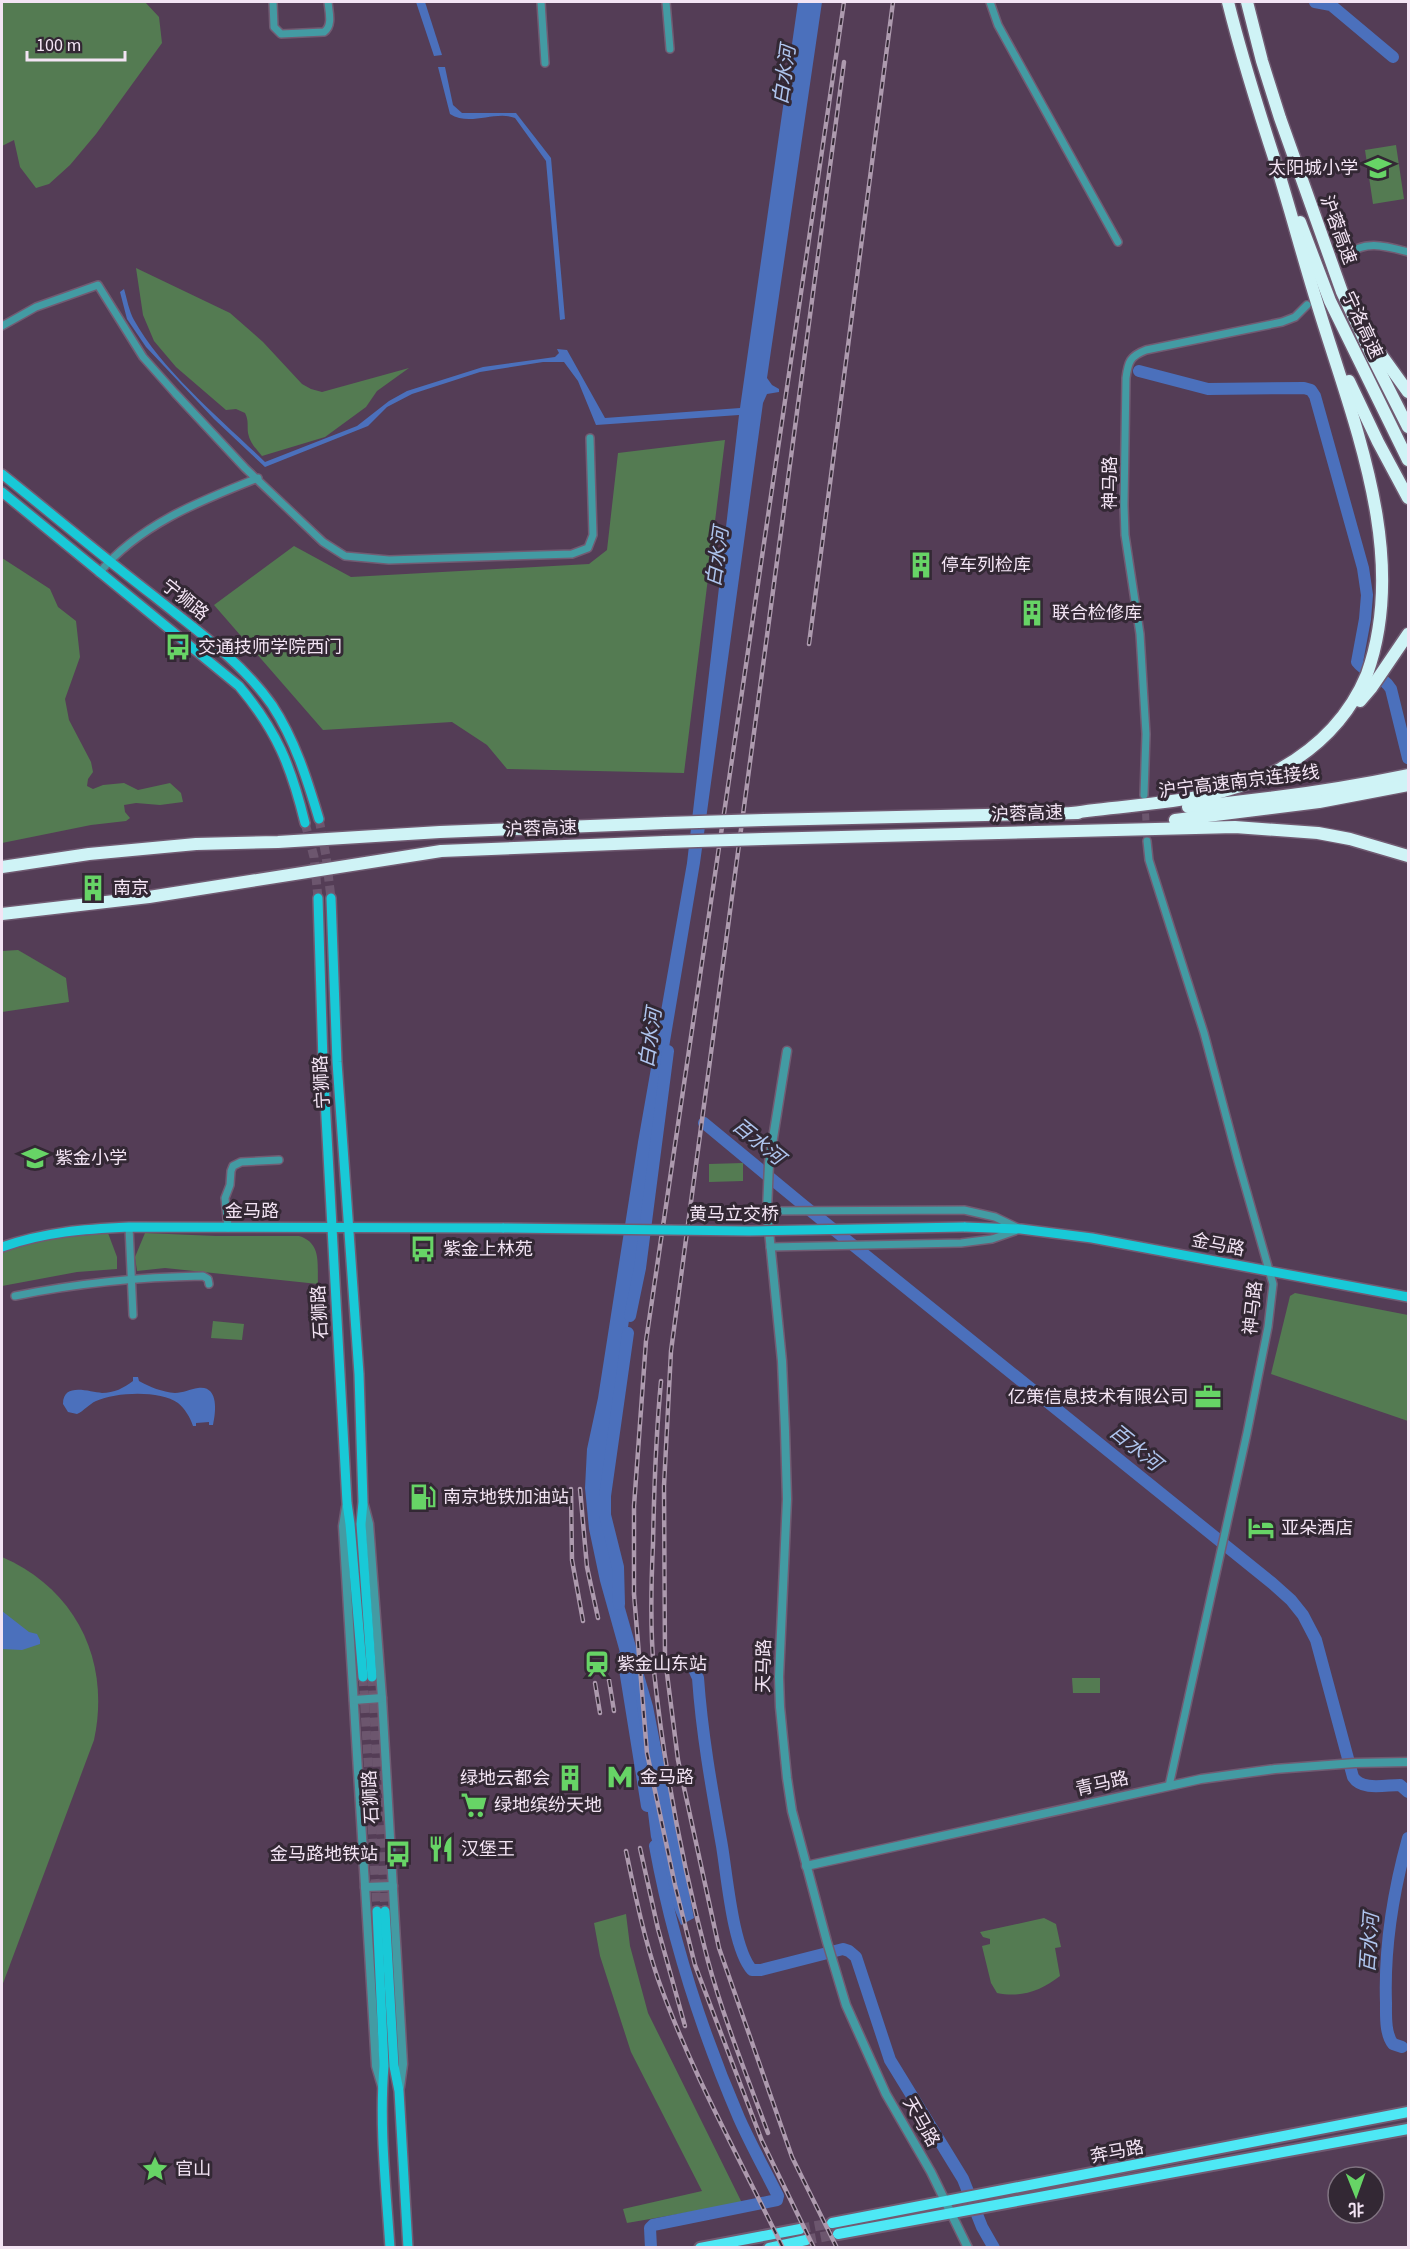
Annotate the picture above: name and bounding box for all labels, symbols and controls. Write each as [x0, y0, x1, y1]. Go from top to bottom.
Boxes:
scale bar [27, 24, 124, 62]
text: 100 m [36, 33, 81, 58]
water label: 白水河 [767, 39, 804, 107]
school or university icon: 太阳城小学 [1363, 153, 1393, 183]
place label: 太阳城小学 [1268, 156, 1358, 181]
street label: 沪蓉高速 [1314, 192, 1362, 268]
street label: 宁洛高速 [1335, 287, 1389, 363]
street label: 神马路 [1098, 456, 1123, 510]
water label: 白水河 [700, 521, 737, 589]
building icon: 停车列检库 [906, 550, 936, 580]
place label: 停车列检库 [941, 553, 1031, 578]
street label: 宁狮路 [156, 573, 214, 627]
building icon: 联合检修库 [1017, 598, 1047, 628]
place label: 联合检修库 [1052, 601, 1142, 626]
bus stop icon: 交通技师学院西门 [163, 632, 193, 662]
place label: 交通技师学院西门 [198, 635, 342, 660]
street label: 沪宁高速南京连接线 [1157, 760, 1321, 804]
street label: 沪蓉高速 [991, 800, 1063, 828]
street label: 沪蓉高速 [505, 815, 577, 843]
building icon: 南京 [78, 873, 108, 903]
place label: 南京 [113, 876, 149, 901]
water label: 白水河 [633, 1002, 670, 1070]
street label: 宁狮路 [308, 1054, 336, 1110]
water label: 百水河 [726, 1112, 793, 1174]
school or university icon: 紫金小学 [20, 1143, 50, 1173]
place label: 紫金小学 [55, 1146, 127, 1171]
street label: 金马路 [225, 1199, 279, 1224]
street label: 黄马立交桥 [689, 1202, 779, 1227]
street label: 金马路 [1189, 1228, 1247, 1262]
bus stop icon: 紫金上林苑 [408, 1234, 438, 1264]
place label: 紫金上林苑 [443, 1237, 533, 1262]
street label: 神马路 [1238, 1280, 1268, 1336]
street label: 石狮路 [306, 1284, 334, 1340]
office icon: 亿策信息技术有限公司 [1193, 1382, 1223, 1412]
place label: 亿策信息技术有限公司 [1008, 1385, 1188, 1410]
water label: 百水河 [1103, 1418, 1170, 1480]
fuel station icon: 南京地铁加油站 [408, 1482, 438, 1512]
place label: 南京地铁加油站 [443, 1485, 569, 1510]
hotel icon: 亚朵酒店 [1246, 1513, 1276, 1543]
place label: 亚朵酒店 [1281, 1516, 1353, 1541]
street label: 天马路 [751, 1639, 777, 1693]
station icon: 紫金山东站 [582, 1649, 612, 1679]
place label: 紫金山东站 [617, 1652, 707, 1677]
metro station icon: 金马路 [605, 1762, 635, 1792]
building icon: 绿地云都会 [555, 1763, 585, 1793]
place label: 金马路 [640, 1765, 694, 1790]
place label: 绿地云都会 [460, 1766, 550, 1791]
street label: 青马路 [1073, 1766, 1131, 1802]
street label: 石狮路 [357, 1769, 385, 1825]
supermarket icon: 绿地缤纷天地 [459, 1790, 489, 1820]
place label: 绿地缤纷天地 [494, 1793, 602, 1818]
restaurant icon: 汉堡王 [426, 1834, 456, 1864]
place label: 汉堡王 [461, 1837, 515, 1862]
bus stop icon: 金马路地铁站 [383, 1839, 413, 1869]
place label: 金马路地铁站 [270, 1842, 378, 1867]
water label: 百水河 [1354, 1908, 1386, 1974]
street label: 天马路 [897, 2092, 945, 2152]
street label: 奔马路 [1088, 2135, 1146, 2169]
place icon: 官山 [140, 2154, 170, 2184]
place label: 官山 [175, 2157, 211, 2182]
north arrow [1326, 2165, 1386, 2225]
text: 北 [1348, 2198, 1364, 2220]

